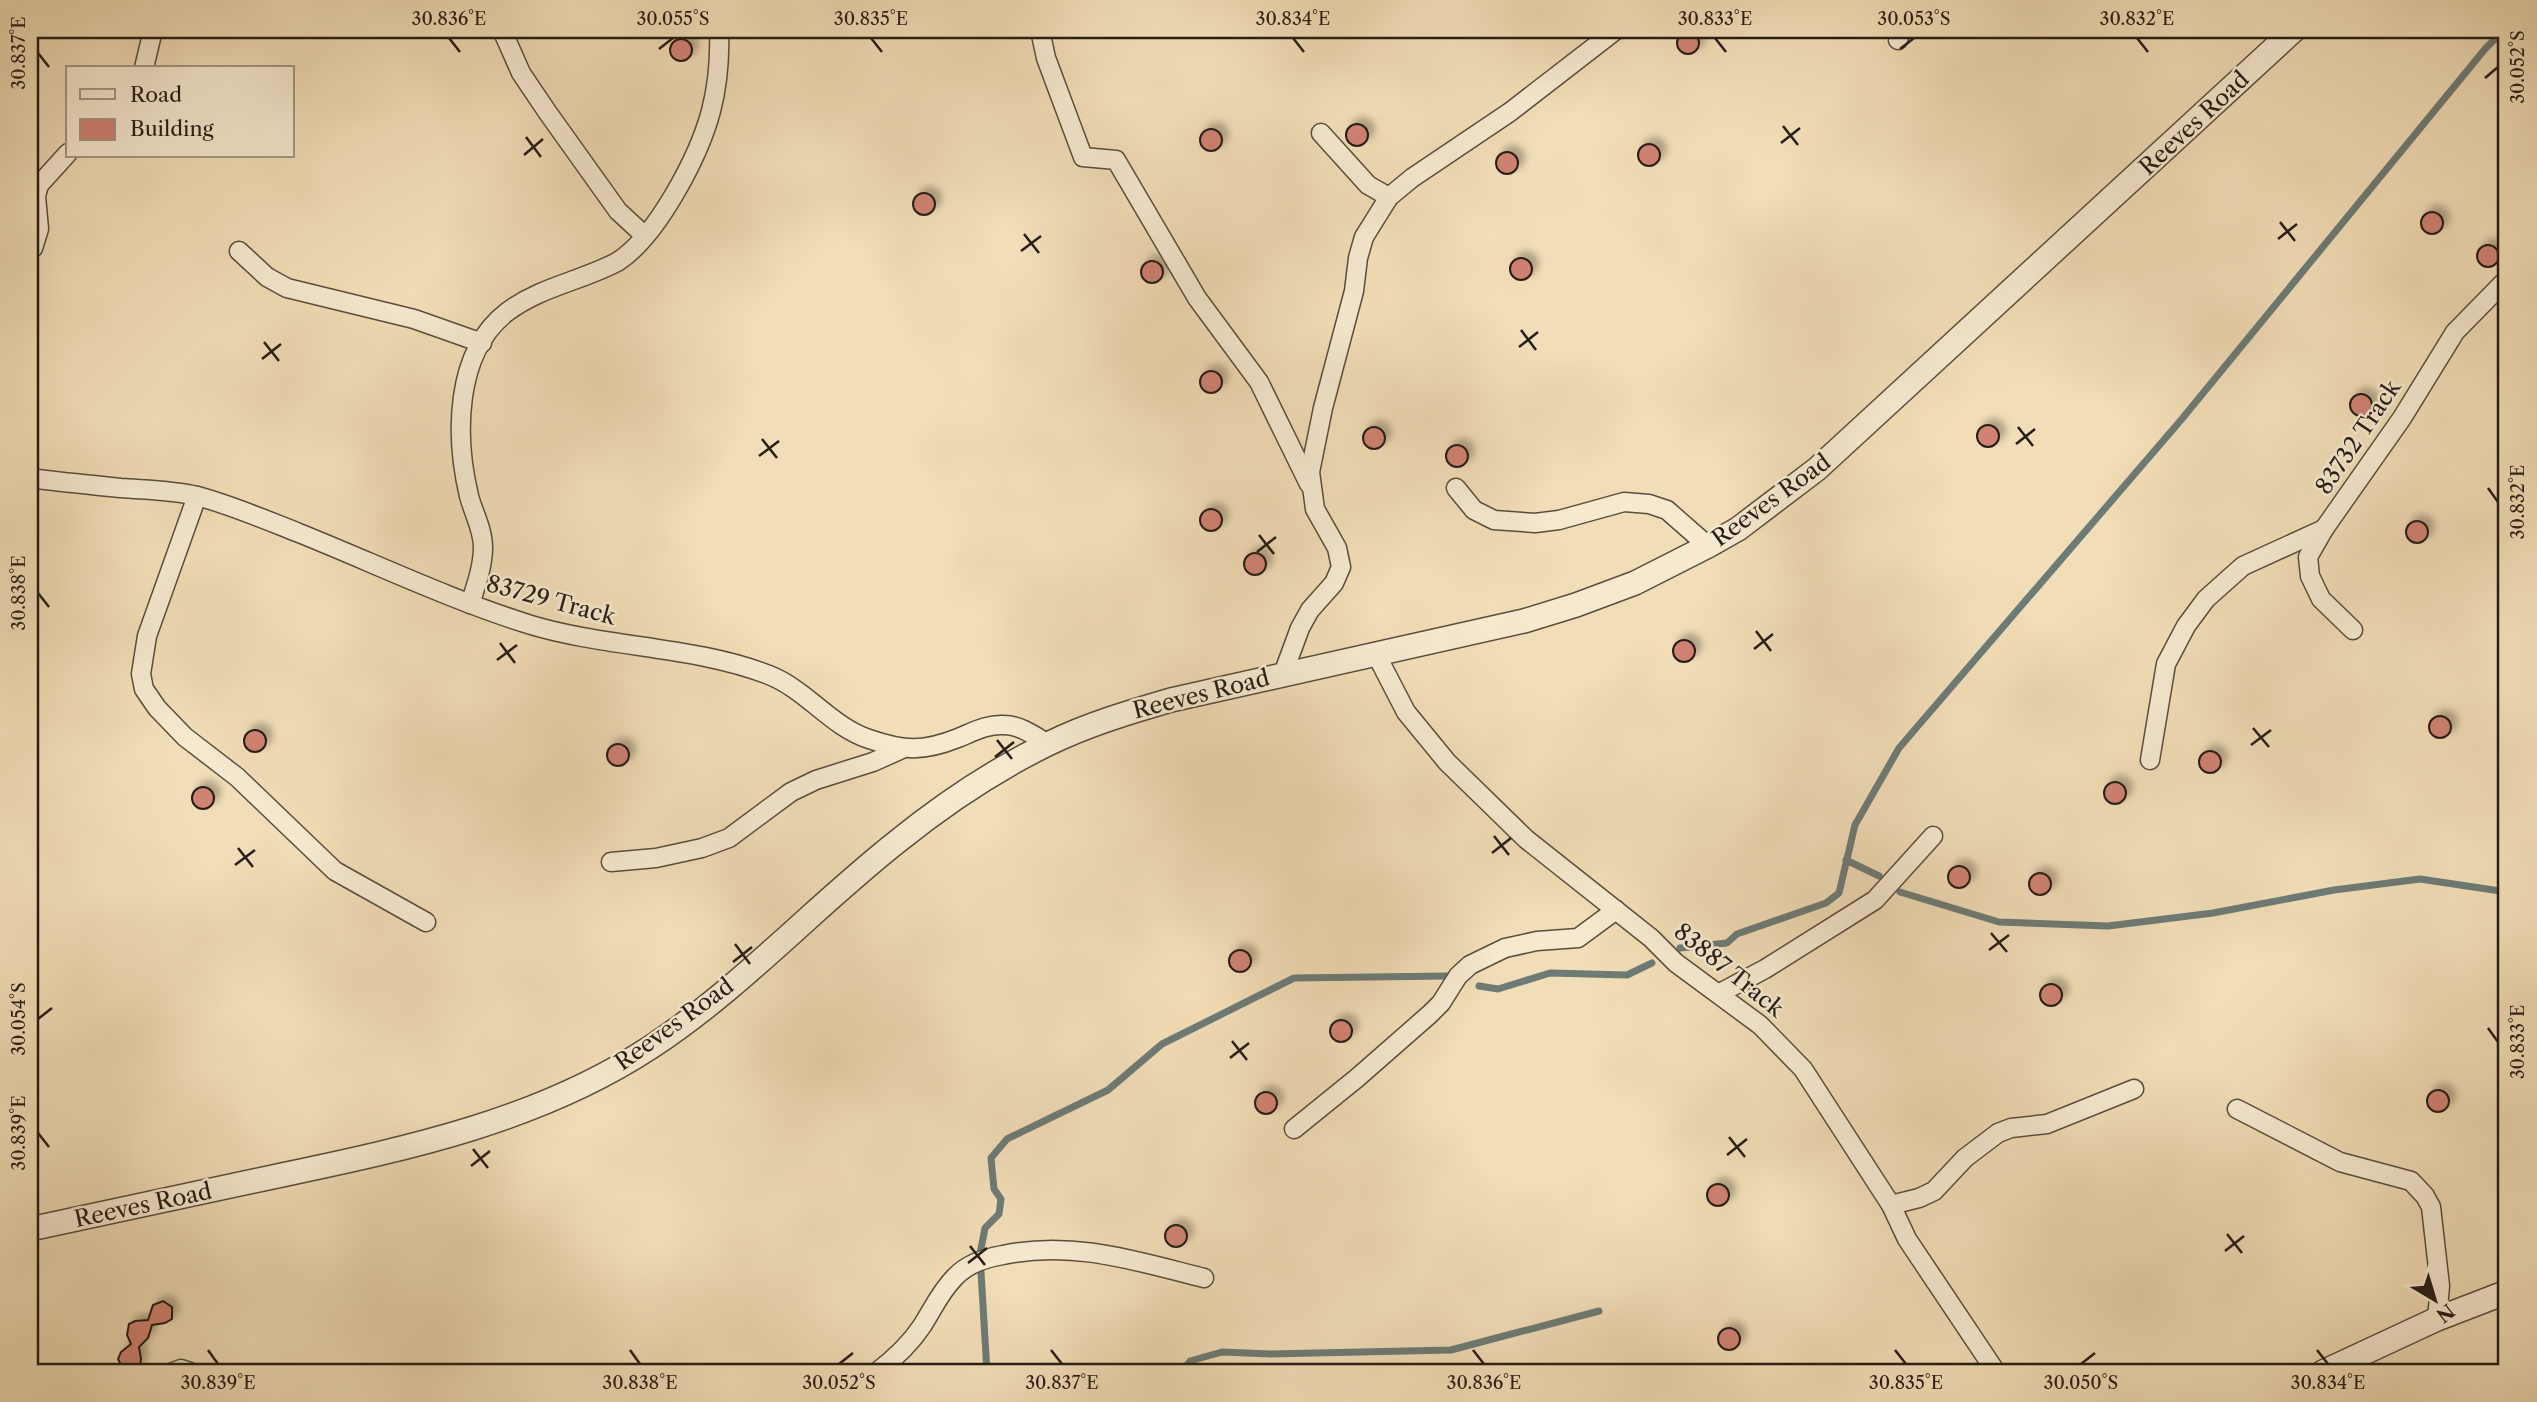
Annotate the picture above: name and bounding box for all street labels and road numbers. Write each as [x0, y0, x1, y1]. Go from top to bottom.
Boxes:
street label: Reeves Road [2133, 65, 2255, 181]
street label: 83732 Track [2309, 373, 2407, 500]
street label: Reeves Road [1706, 448, 1836, 552]
street label: 83729 Track [483, 569, 620, 631]
street label: Reeves Road [1130, 664, 1272, 724]
street label: 83887 Track [1668, 917, 1791, 1024]
street label: Reeves Road [609, 972, 739, 1076]
street label: Reeves Road [72, 1177, 214, 1233]

